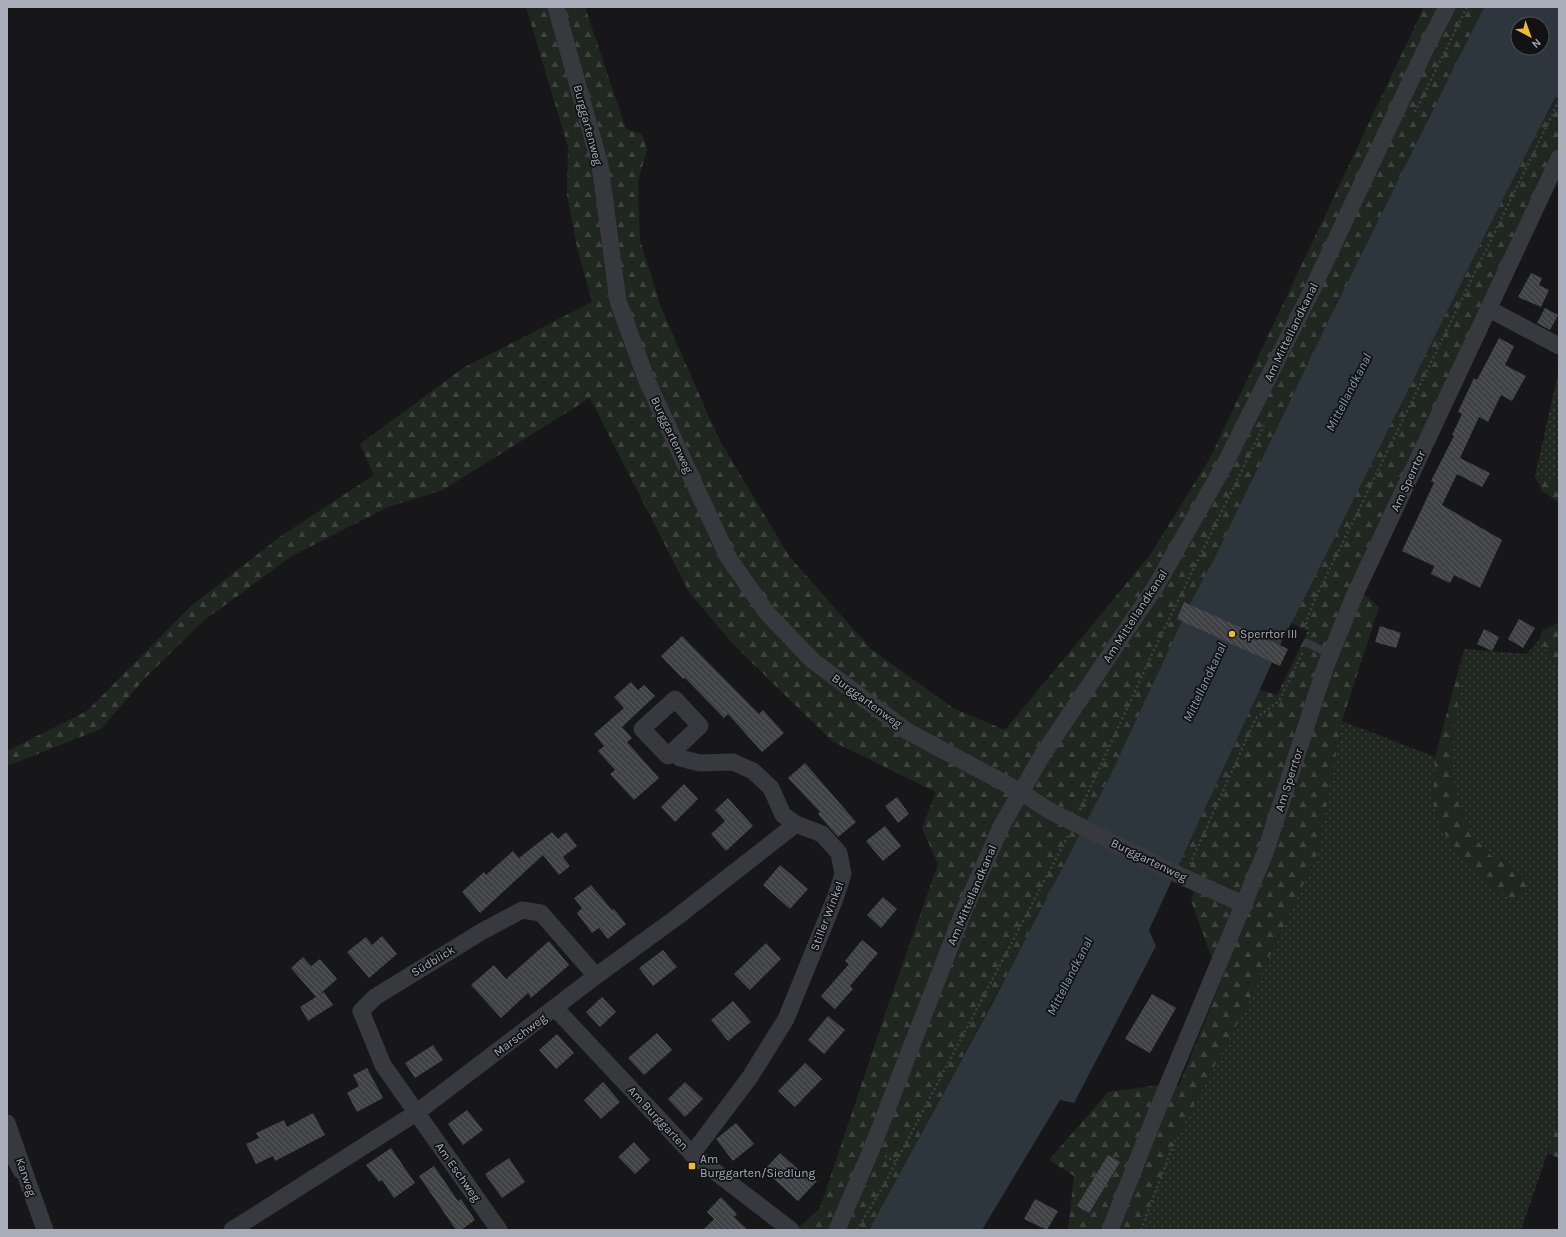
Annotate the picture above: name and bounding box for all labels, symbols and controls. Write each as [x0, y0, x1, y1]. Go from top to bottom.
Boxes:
north arrow [1510, 16, 1550, 56]
text: N [1529, 36, 1543, 51]
street label: Burggartenweg [571, 83, 606, 167]
street label: Am Mittellandkanal [1261, 280, 1321, 384]
water label: Mittellandkanal [1322, 351, 1375, 434]
street label: Burggartenweg [648, 394, 696, 476]
street label: Am Sperrtor [1388, 448, 1428, 514]
street label: Am Mittellandkanal [1100, 567, 1170, 665]
place label: Sperrtor III [1240, 627, 1297, 641]
marker: Sperrtor III [1227, 629, 1237, 639]
water label: Mittellandkanal [1180, 640, 1229, 724]
street label: Burggartenweg [829, 671, 905, 731]
street label: Am Sperrtor [1272, 746, 1306, 813]
street label: Burggartenweg [1109, 836, 1190, 885]
street label: Am Mittellandkanal [944, 842, 1000, 948]
street label: Stiller Winkel [807, 879, 847, 953]
water label: Mittellandkanal [1043, 935, 1096, 1018]
street label: Südblick [409, 942, 458, 980]
street label: Marschweg [491, 1010, 549, 1059]
street label: Am Burggarten [625, 1083, 691, 1153]
street label: Am Eschweg [432, 1140, 484, 1204]
place label: Am Burggarten/Siedlung [700, 1152, 815, 1180]
street label: Karweg [13, 1156, 39, 1198]
marker: Am Burggarten/Siedlung [687, 1161, 697, 1171]

